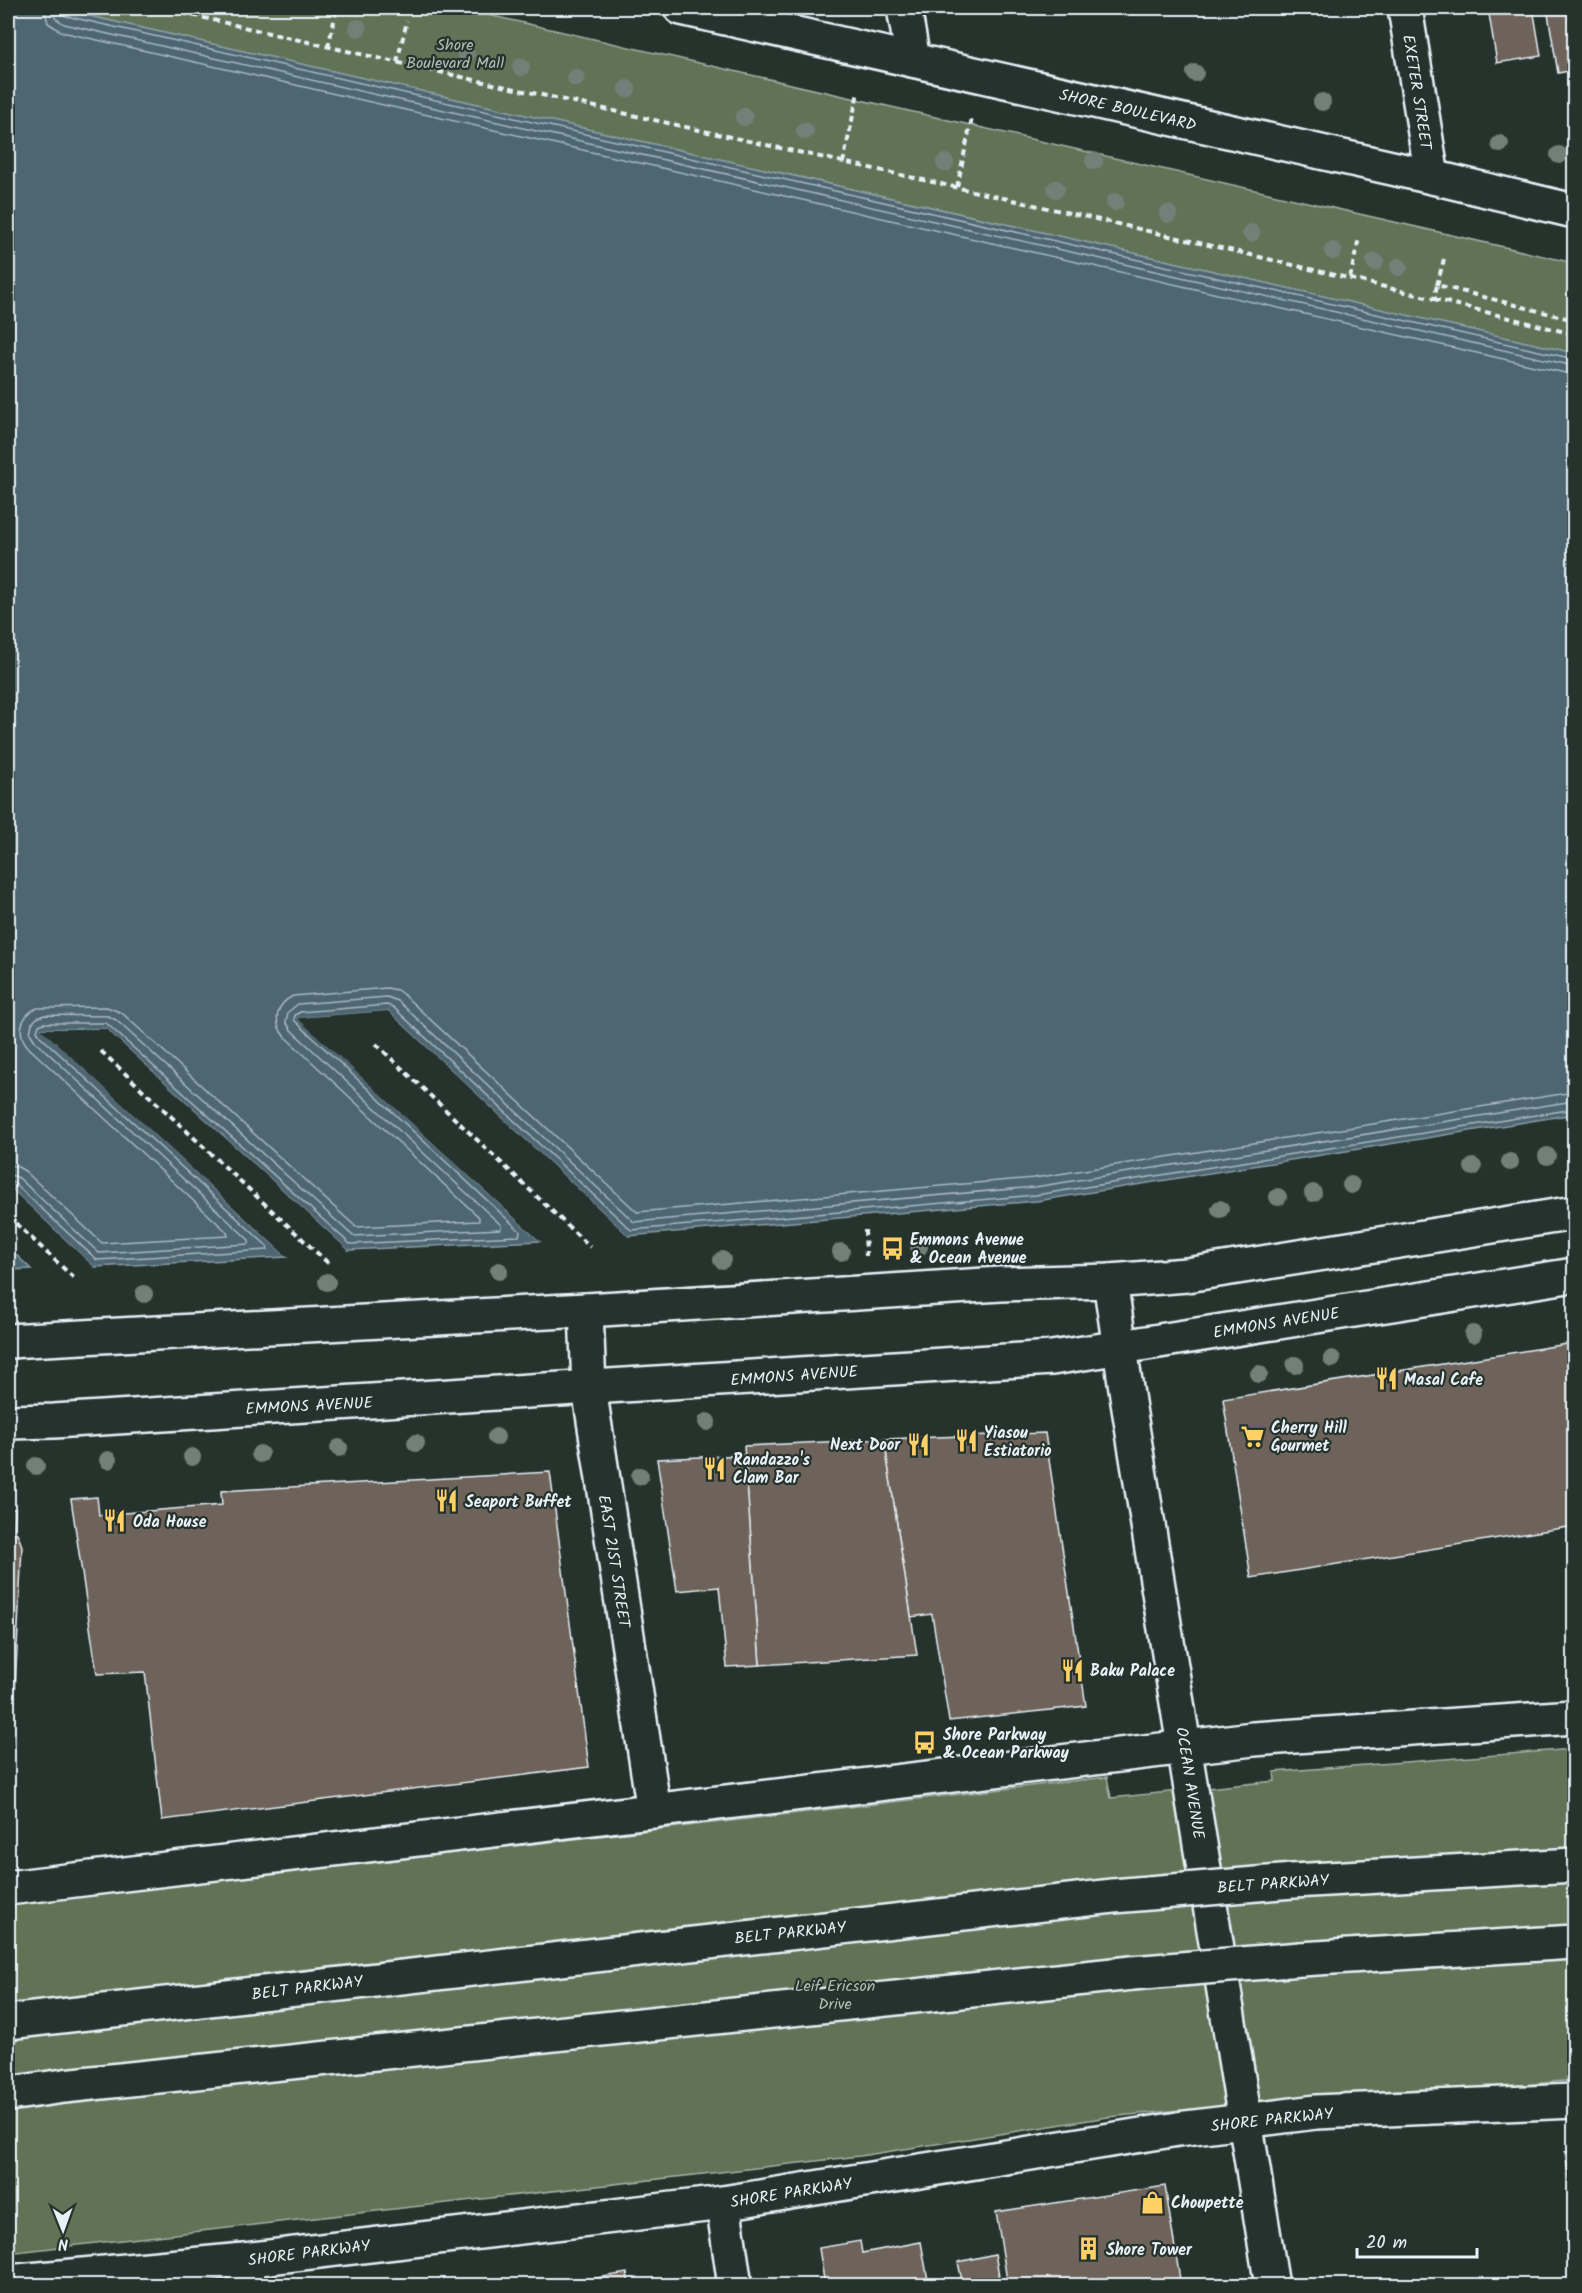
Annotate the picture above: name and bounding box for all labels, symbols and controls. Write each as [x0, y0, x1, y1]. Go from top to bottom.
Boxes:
park label: Shore Boulevard Mall [406, 33, 504, 76]
street label: EXETER STREET [1395, 33, 1438, 153]
street label: SHORE BOULEVARD [1057, 83, 1199, 138]
place label: Emmons Avenue & Ocean Avenue [910, 1228, 1027, 1271]
bus stop icon: Emmons Avenue & Ocean Avenue [879, 1235, 905, 1261]
street label: EMMONS AVENUE [1211, 1301, 1342, 1346]
street label: EMMONS AVENUE [730, 1360, 859, 1393]
restaurant icon: Masal Cafe [1373, 1366, 1399, 1392]
place label: Masal Cafe [1404, 1368, 1483, 1393]
street label: EMMONS AVENUE [245, 1391, 374, 1422]
place label: Cherry Hill Gourmet [1271, 1416, 1348, 1459]
place label: Yiasou Estiatorio [984, 1421, 1052, 1464]
supermarket icon: Cherry Hill Gourmet [1240, 1423, 1266, 1449]
restaurant icon: Yiasou Estiatorio [953, 1428, 979, 1454]
restaurant icon: Next Door [905, 1431, 931, 1457]
place label: Next Door [830, 1433, 901, 1458]
place label: Randazzo's Clam Bar [733, 1448, 811, 1491]
restaurant icon: Randazzo's Clam Bar [702, 1455, 728, 1481]
restaurant icon: Seaport Buffet [434, 1488, 460, 1514]
place label: Seaport Buffet [465, 1490, 572, 1515]
street label: EAST 21ST STREET [591, 1493, 637, 1631]
restaurant icon: Oda House [102, 1508, 128, 1534]
place label: Oda House [133, 1510, 207, 1535]
restaurant icon: Baku Palace [1059, 1657, 1085, 1683]
place label: Baku Palace [1090, 1659, 1175, 1684]
place label: Shore Parkway & Ocean Parkway [943, 1723, 1070, 1766]
street label: OCEAN AVENUE [1168, 1725, 1211, 1842]
bus stop icon: Shore Parkway & Ocean Parkway [912, 1730, 938, 1756]
street label: BELT PARKWAY [1216, 1868, 1331, 1901]
street label: BELT PARKWAY [733, 1915, 848, 1952]
street label: BELT PARKWAY [250, 1969, 365, 2008]
park label: Leif Ericson Drive [795, 1974, 875, 2017]
street label: SHORE PARKWAY [1210, 2102, 1335, 2139]
street label: SHORE PARKWAY [729, 2171, 855, 2215]
shop icon: Choupette [1140, 2189, 1166, 2215]
place label: Choupette [1171, 2191, 1244, 2216]
north arrow [33, 2200, 93, 2260]
scale bar [1357, 2221, 1477, 2259]
text: 20 m [1366, 2229, 1407, 2258]
text: N [58, 2231, 69, 2256]
street label: SHORE PARKWAY [247, 2234, 372, 2273]
building icon: Shore Tower [1075, 2236, 1101, 2262]
place label: Shore Tower [1106, 2238, 1193, 2263]

